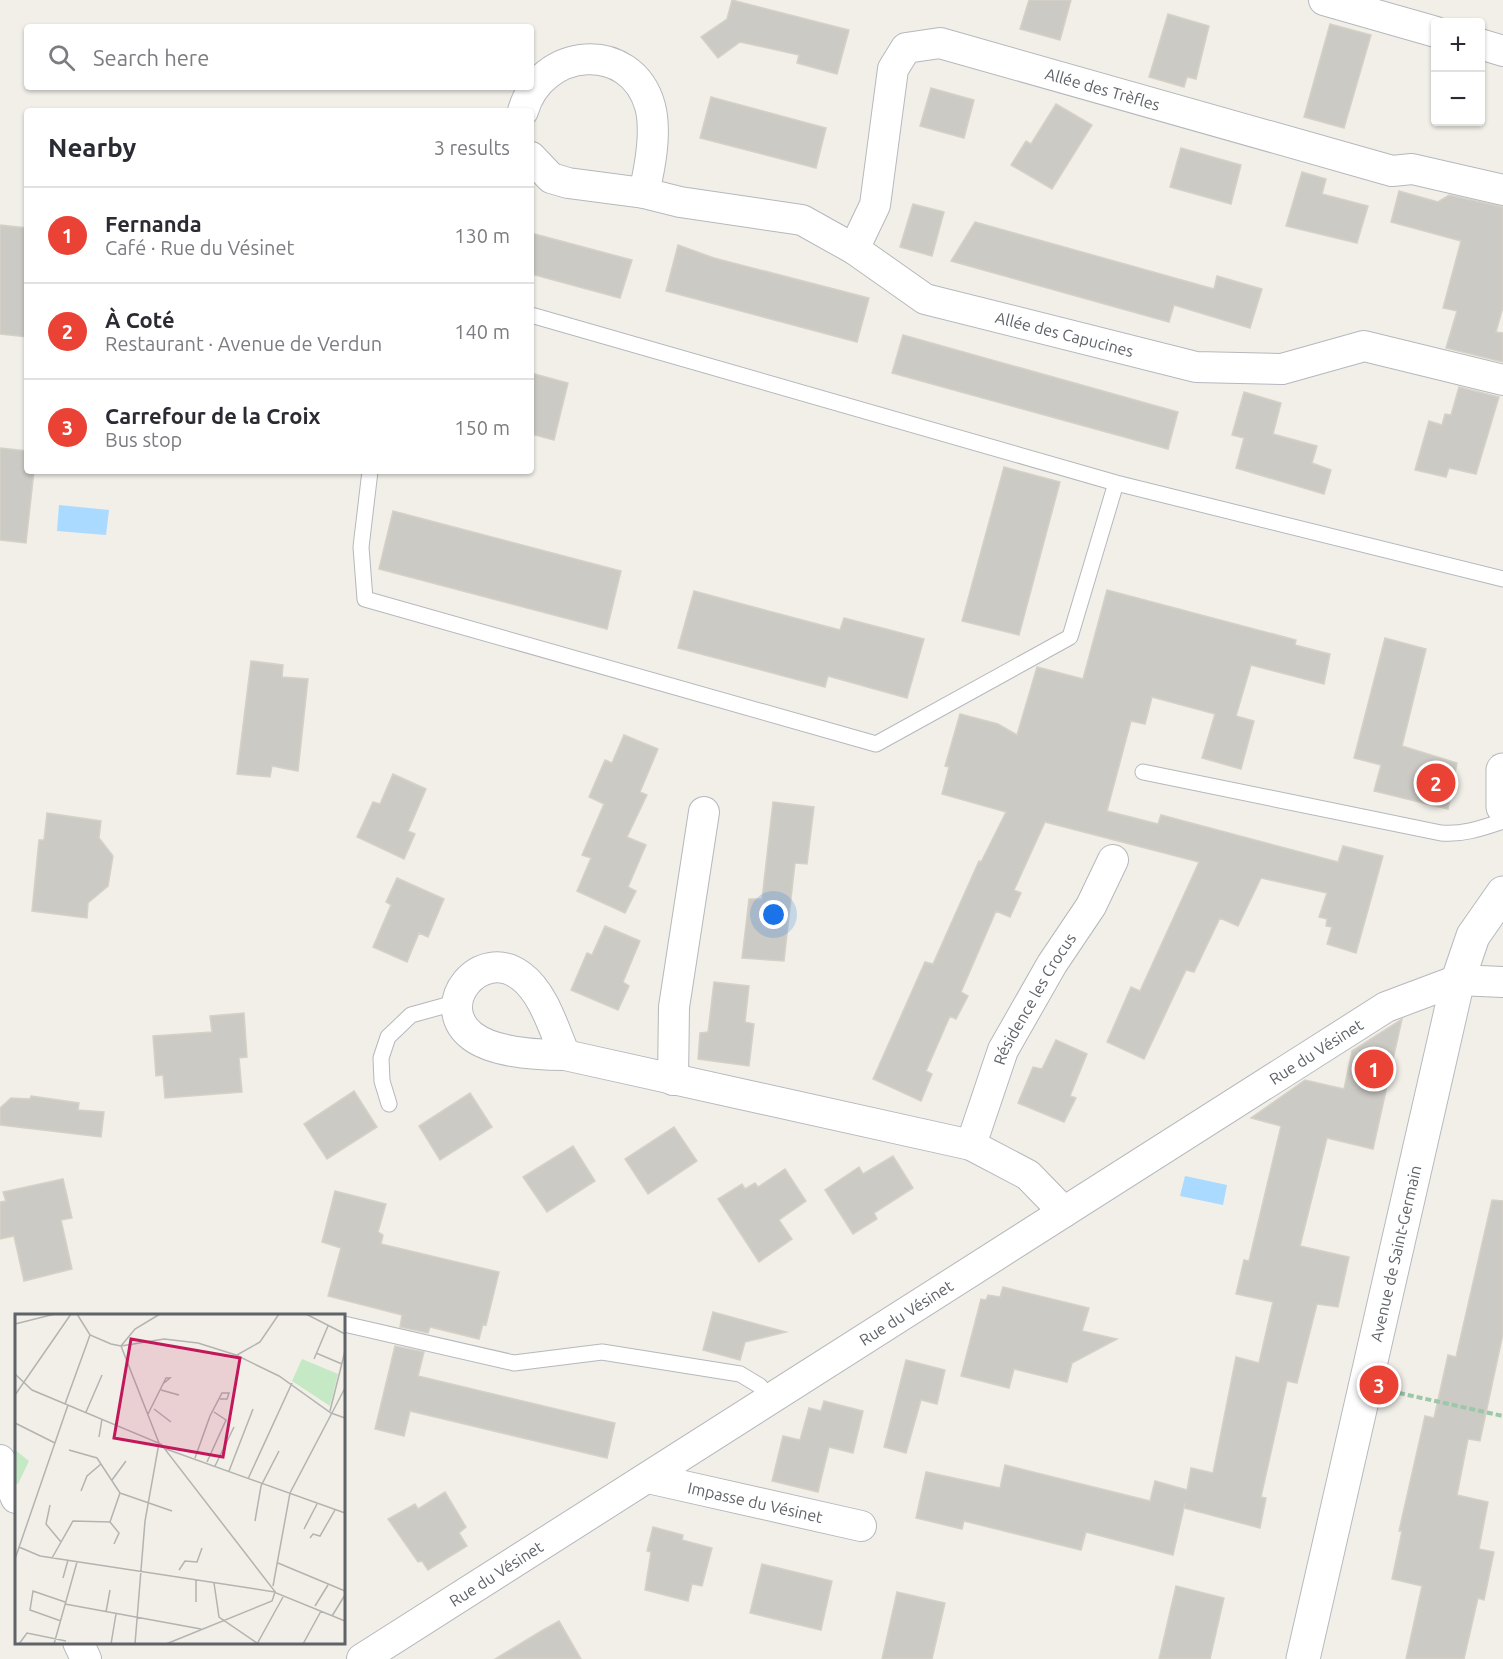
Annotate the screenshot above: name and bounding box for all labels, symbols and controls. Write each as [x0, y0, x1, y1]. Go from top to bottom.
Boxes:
map controls [1431, 18, 1485, 126]
button: + [1431, 18, 1485, 72]
search box [24, 24, 534, 90]
icon: search [45, 41, 78, 74]
text: Search here [93, 45, 209, 70]
street label: Allée des Trèfles [1043, 64, 1162, 114]
button: − [1431, 72, 1485, 126]
text: Nearby [48, 133, 136, 162]
text: 3 results [434, 136, 510, 159]
text: Fernanda [105, 211, 202, 236]
text: 1 [62, 224, 73, 247]
text: 130 m [454, 224, 510, 247]
text: Café · Rue du Vésinet [105, 236, 294, 259]
text: À Coté [105, 307, 175, 332]
street label: Allée des Capucines [993, 308, 1136, 360]
text: 2 [62, 320, 73, 343]
text: 140 m [454, 320, 510, 343]
text: Restaurant · Avenue de Verdun [105, 332, 382, 355]
text: Carrefour de la Croix [105, 403, 320, 428]
text: 3 [62, 416, 73, 439]
text: 150 m [454, 416, 510, 439]
text: Bus stop [105, 428, 182, 451]
pin: 2 [1416, 760, 1456, 806]
your location [759, 900, 788, 929]
street label: Résidence les Crocus [990, 930, 1079, 1067]
street label: Rue du Vésinet [1266, 1015, 1367, 1088]
pin: 1 [1354, 1046, 1394, 1092]
street label: Avenue de Saint-Germain [1367, 1164, 1424, 1343]
street label: Rue du Vésinet [856, 1276, 957, 1349]
inset map [15, 1314, 345, 1644]
pin: 3 [1360, 1362, 1398, 1408]
street label: Impasse du Vésinet [686, 1478, 825, 1526]
street label: Rue du Vésinet [446, 1537, 547, 1610]

